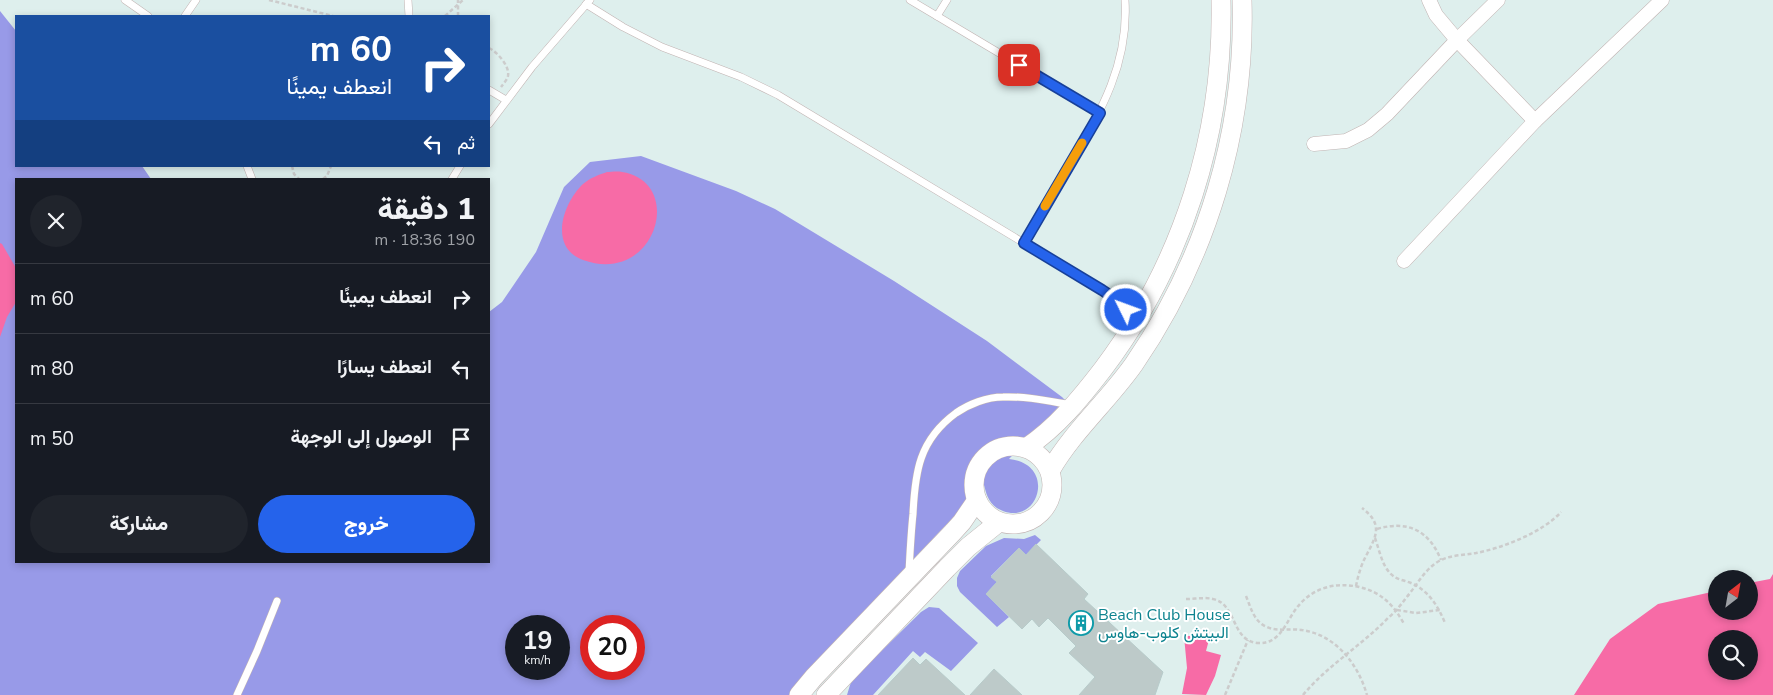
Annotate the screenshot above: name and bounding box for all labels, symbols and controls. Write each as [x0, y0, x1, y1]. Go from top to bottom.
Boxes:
text: 60 m [310, 26, 392, 73]
icon: right [410, 35, 475, 100]
pin [998, 44, 1040, 86]
icon: arrive [1005, 51, 1033, 79]
text: انعطف يمينًا [286, 72, 392, 102]
icon: left [419, 130, 447, 158]
text: ثم [457, 130, 475, 156]
text: 1 دقيقة [378, 189, 475, 230]
button: close [30, 195, 82, 247]
text: 190 m · 18:36 [374, 229, 475, 251]
position arrow [1099, 283, 1151, 335]
text: انعطف يمينًا [339, 284, 432, 310]
icon: right [447, 285, 475, 313]
text: 60 m [30, 286, 74, 312]
text: انعطف يسارًا [337, 354, 432, 380]
icon: left [447, 355, 475, 383]
text: 80 m [30, 356, 74, 382]
text: الوصول إلى الوجهة [290, 424, 432, 450]
icon: arrive [447, 425, 475, 453]
text: 50 m [30, 426, 74, 452]
button: مشاركة [30, 495, 248, 553]
button: خروج [258, 495, 475, 553]
north arrow [1708, 570, 1758, 620]
map controls [1708, 570, 1758, 680]
place label: Beach Club House البيتش كلوب-هاوس [1098, 604, 1231, 644]
building icon: Beach Club House البيتش كلوب-هاوس [1068, 610, 1094, 636]
speed limit sign: 20 [580, 615, 645, 680]
text: 19 [522, 624, 553, 658]
button: search [1708, 630, 1758, 680]
text: km/h [524, 652, 551, 668]

